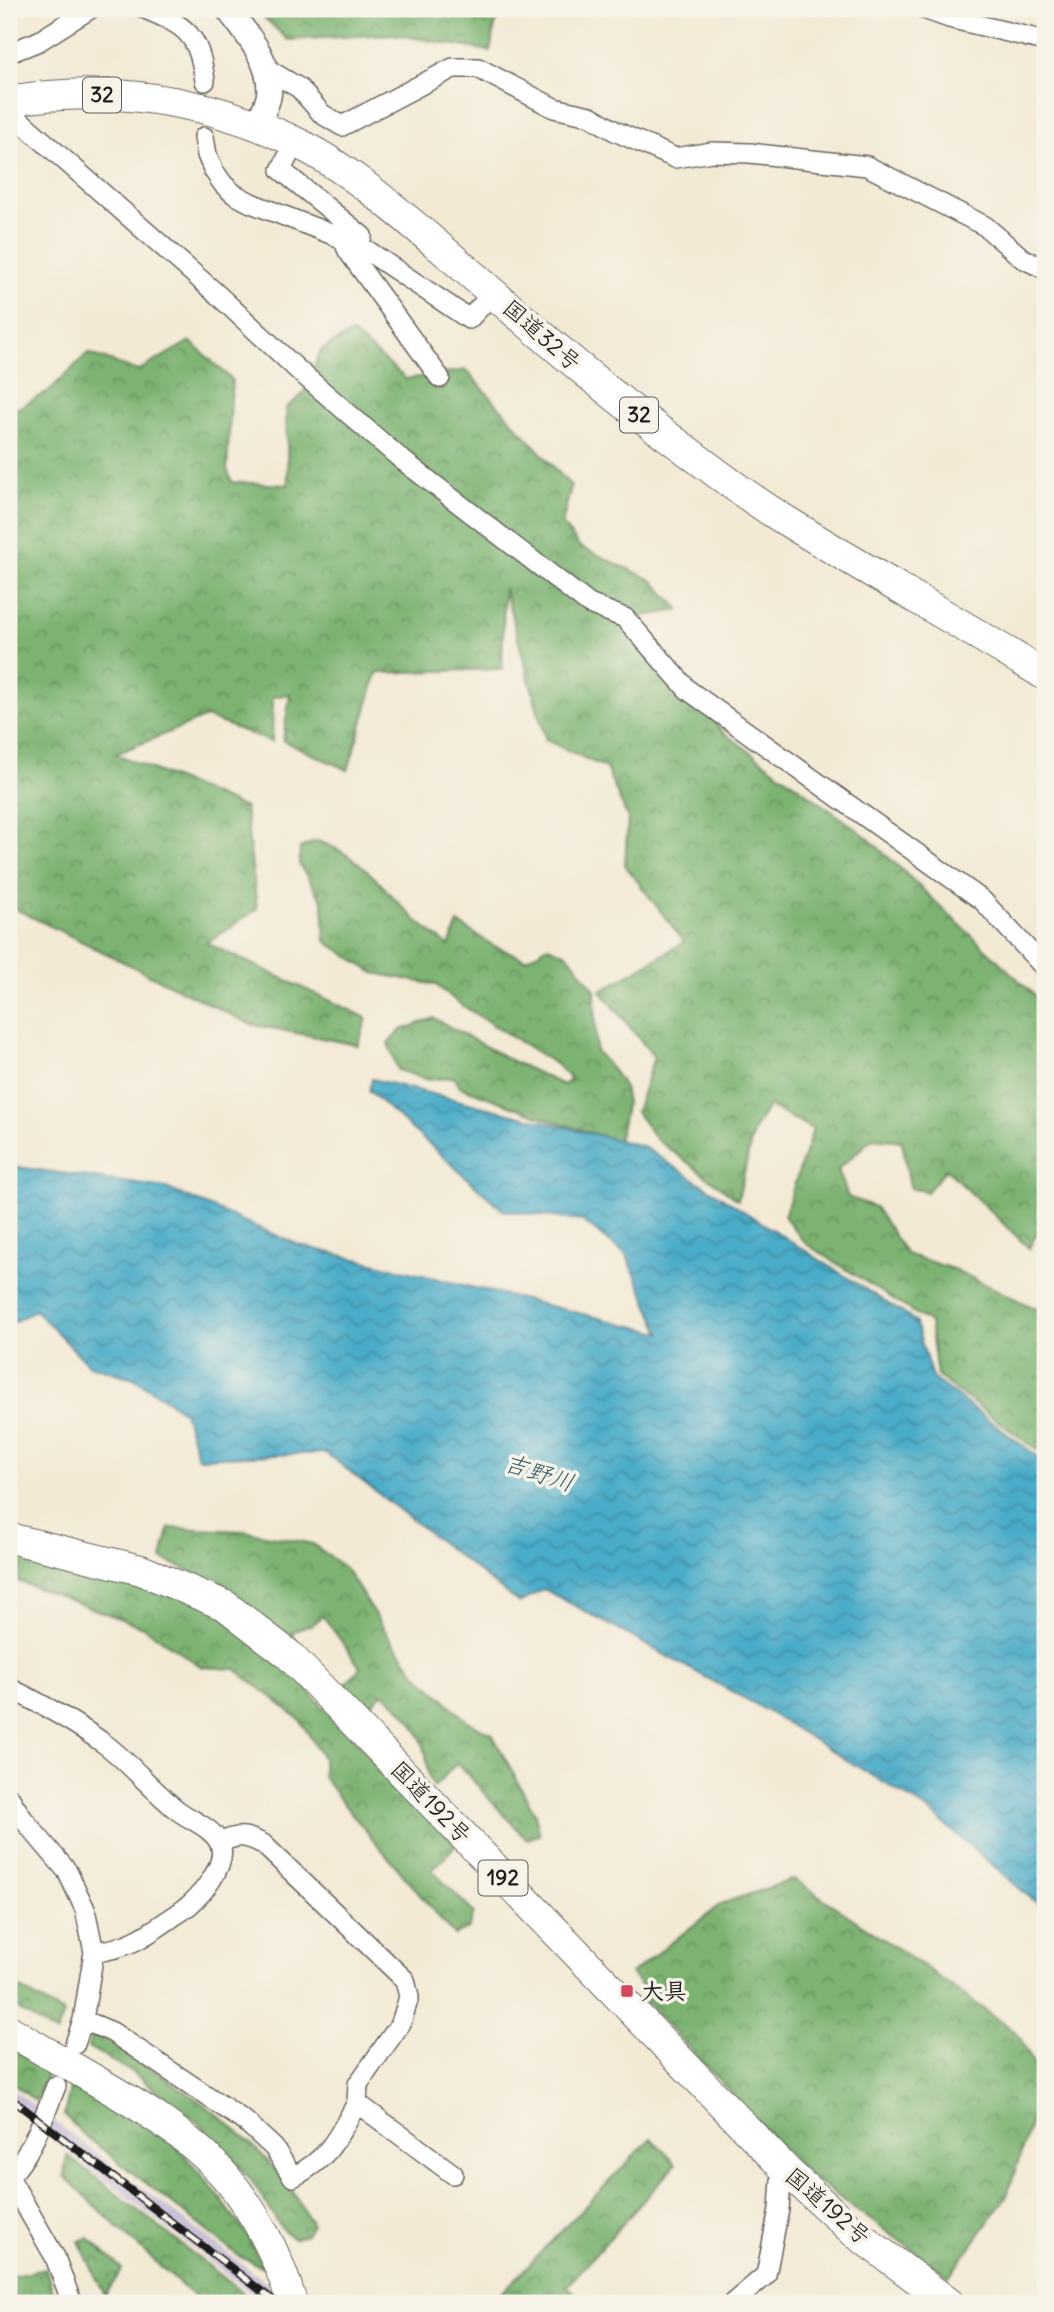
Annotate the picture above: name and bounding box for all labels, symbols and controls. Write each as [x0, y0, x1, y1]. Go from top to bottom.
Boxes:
road number: 32 [83, 78, 121, 112]
street label: 国道32号 [497, 293, 588, 377]
road number: 32 [620, 398, 658, 432]
water label: 吉野川 [500, 1447, 578, 1497]
street label: 国道192号 [385, 1754, 478, 1849]
road number: 192 [478, 1860, 528, 1896]
place label: 大具 [641, 1976, 687, 2005]
marker: 大具 [619, 1983, 635, 1999]
street label: 国道192号 [780, 2161, 877, 2251]

